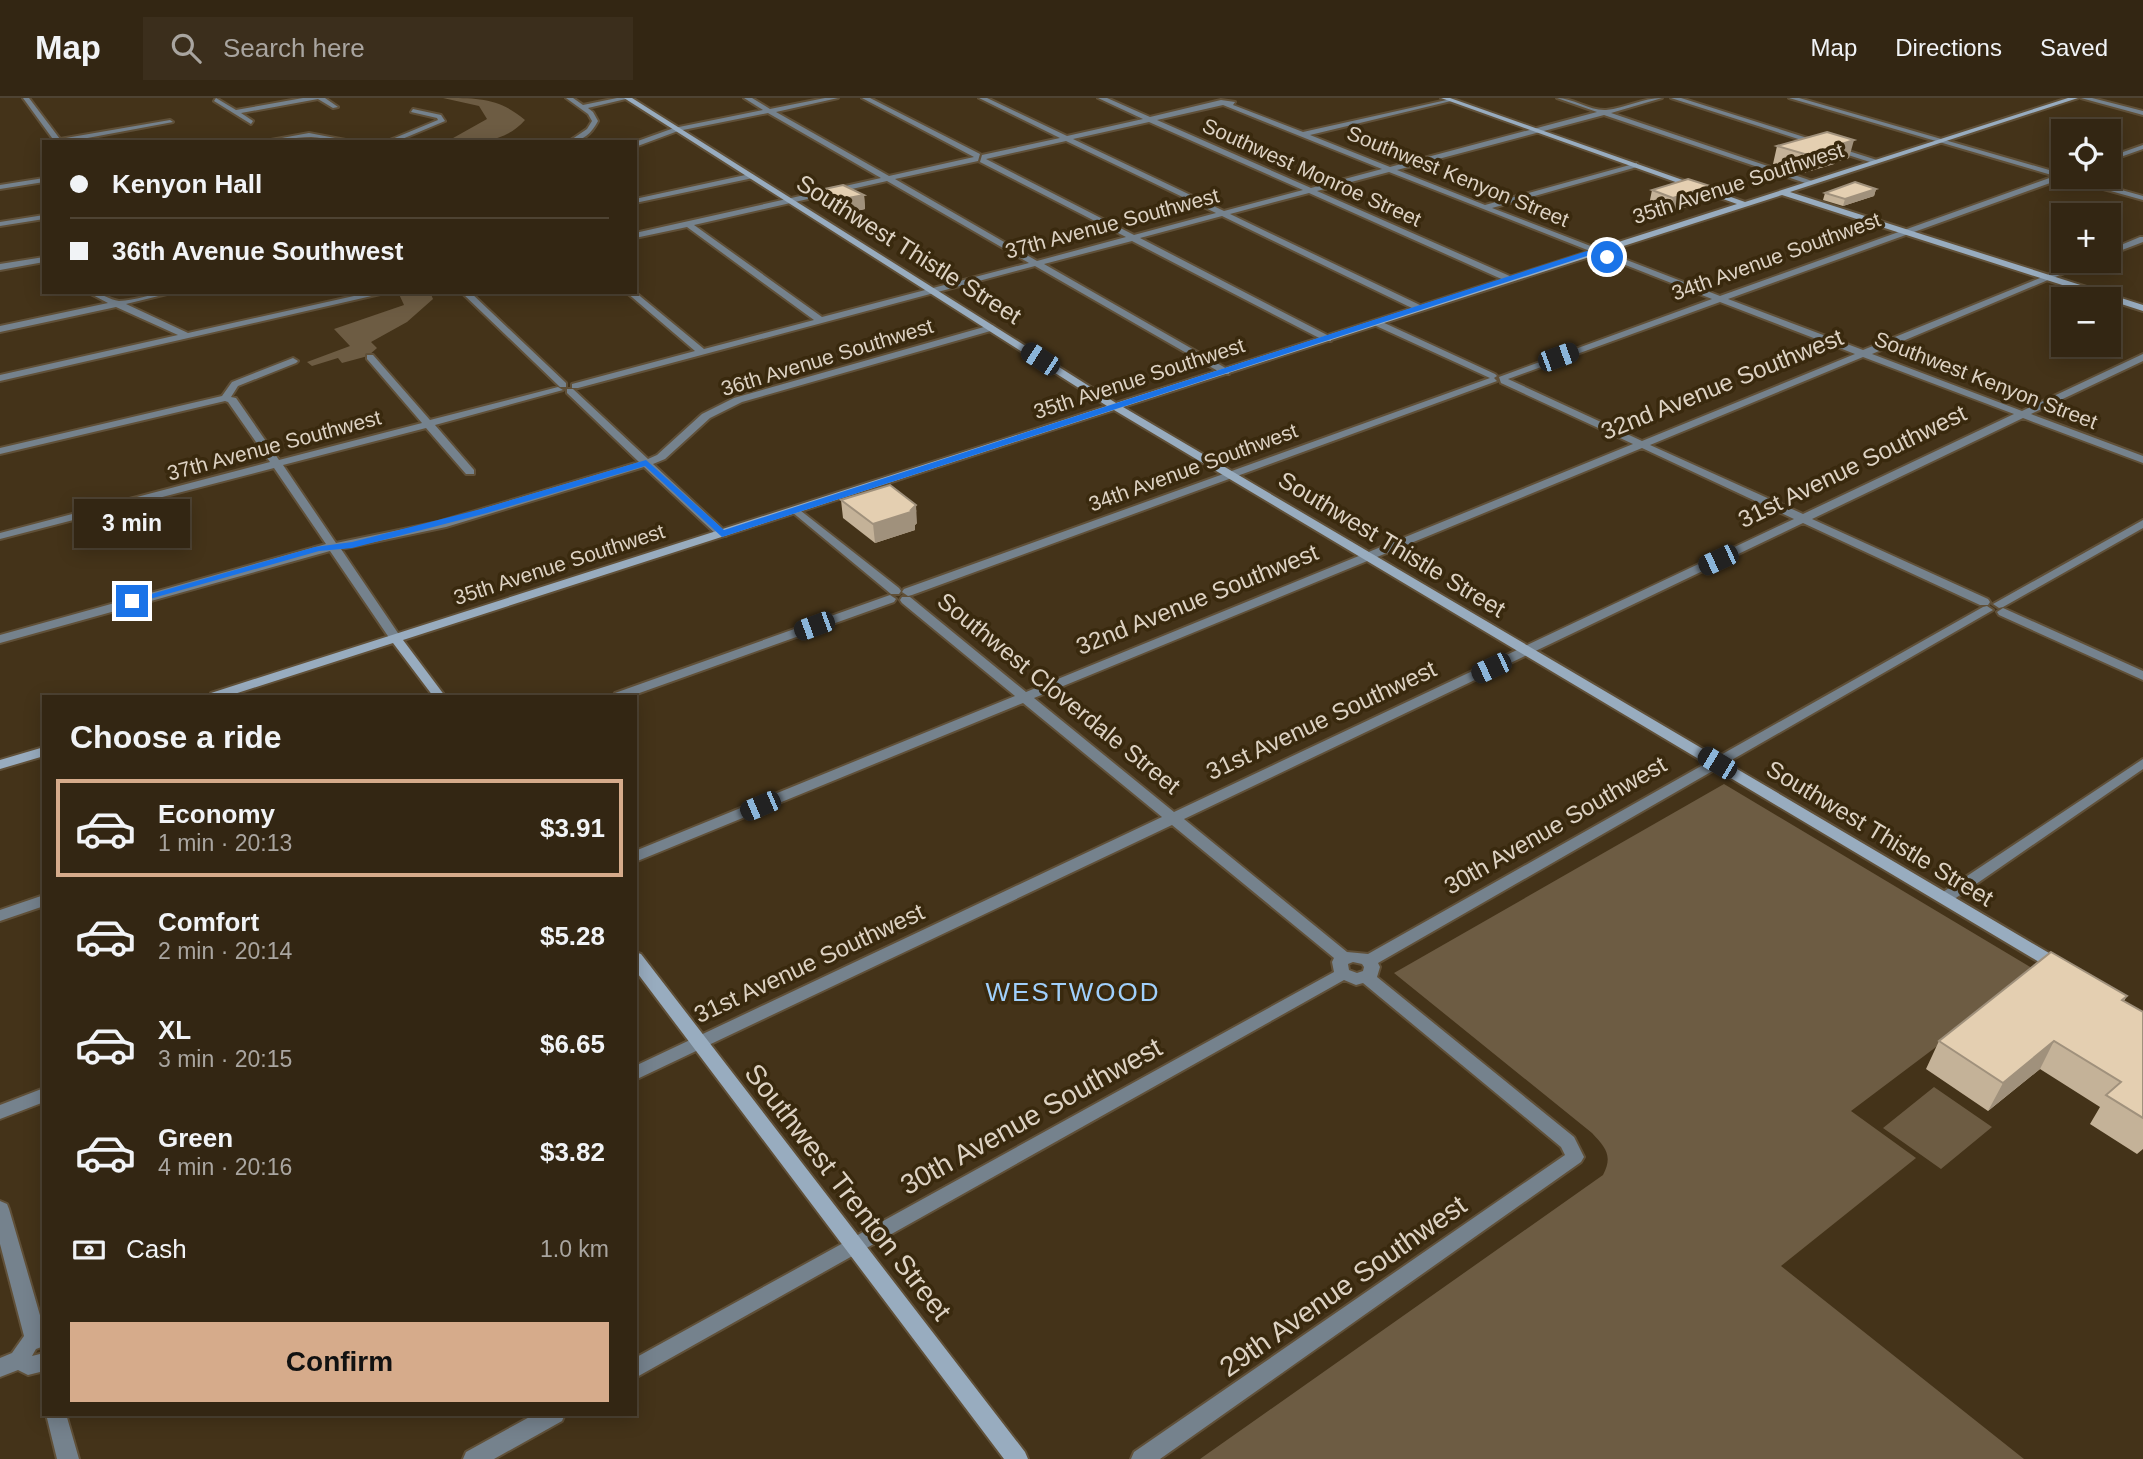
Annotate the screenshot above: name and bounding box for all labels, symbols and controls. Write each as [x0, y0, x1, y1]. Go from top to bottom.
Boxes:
search box [143, 17, 633, 80]
text: Map [35, 29, 101, 66]
icon: search [167, 29, 205, 67]
text: Search here [223, 33, 365, 63]
text: Map [1811, 34, 1857, 61]
text: Directions [1895, 34, 2002, 61]
text: Saved [2040, 34, 2108, 61]
street label: Southwest Monroe Street [1199, 113, 1425, 231]
map controls [2051, 119, 2121, 357]
button: locate [2051, 119, 2121, 189]
street label: Southwest Kenyon Street [1344, 121, 1572, 231]
street label: 35th Avenue Southwest [1630, 138, 1846, 228]
text: Kenyon Hall [112, 169, 262, 199]
street label: Southwest Thistle Street [792, 169, 1027, 329]
street label: 37th Avenue Southwest [1003, 183, 1222, 263]
button: + [2051, 203, 2121, 273]
street label: 34th Avenue Southwest [1669, 207, 1884, 304]
text: 36th Avenue Southwest [112, 236, 403, 266]
route start [1591, 241, 1623, 273]
button: − [2051, 287, 2121, 357]
street label: 36th Avenue Southwest [718, 314, 936, 400]
street label: 32nd Avenue Southwest [1597, 323, 1847, 445]
street label: Southwest Kenyon Street [1871, 327, 2101, 433]
street label: 35th Avenue Southwest [1031, 333, 1247, 423]
car [1017, 339, 1064, 379]
car [1535, 340, 1582, 374]
street label: 31st Avenue Southwest [1734, 399, 1971, 533]
street label: 37th Avenue Southwest [165, 405, 384, 485]
street label: 34th Avenue Southwest [1086, 418, 1301, 515]
street label: Southwest Thistle Street [1274, 466, 1511, 623]
callout: 3 min [74, 500, 190, 548]
text: 3 min [102, 510, 162, 536]
street label: 35th Avenue Southwest [451, 519, 667, 609]
street label: 32nd Avenue Southwest [1072, 538, 1322, 660]
car [1695, 542, 1742, 578]
route end [116, 585, 148, 617]
street label: Southwest Cloverdale Street [932, 587, 1186, 799]
car [791, 609, 838, 643]
car [1468, 650, 1515, 686]
street label: 31st Avenue Southwest [1202, 655, 1440, 785]
text: Choose a ride [70, 719, 282, 755]
car [1694, 743, 1741, 783]
street label: 30th Avenue Southwest [1439, 750, 1671, 900]
street label: Southwest Thistle Street [1762, 755, 1999, 912]
car [737, 788, 784, 824]
icon: car [74, 797, 137, 860]
text: Economy [158, 799, 275, 829]
text: $3.91 [540, 813, 605, 843]
text: 1 min · 20:13 [158, 830, 292, 856]
street label: 31st Avenue Southwest [690, 898, 928, 1028]
icon: car [74, 905, 137, 968]
text: Comfort [158, 907, 259, 937]
text: $5.28 [540, 921, 605, 951]
text: 2 min · 20:14 [158, 938, 292, 964]
district label: WESTWOOD [986, 977, 1160, 1007]
icon: car [74, 1013, 137, 1076]
text: XL [158, 1015, 191, 1045]
text: $6.65 [540, 1029, 605, 1059]
street label: 30th Avenue Southwest [895, 1031, 1167, 1201]
text: 3 min · 20:15 [158, 1046, 292, 1072]
street label: Southwest Trenton Street [739, 1058, 958, 1326]
icon: car [74, 1121, 137, 1184]
text: Green [158, 1123, 233, 1153]
text: $3.82 [540, 1137, 605, 1167]
text: 4 min · 20:16 [158, 1154, 292, 1180]
street label: 29th Avenue Southwest [1214, 1189, 1472, 1383]
icon: cash [70, 1231, 108, 1269]
text: Cash [126, 1234, 187, 1264]
text: 1.0 km [540, 1236, 609, 1262]
button: Confirm [70, 1322, 609, 1402]

